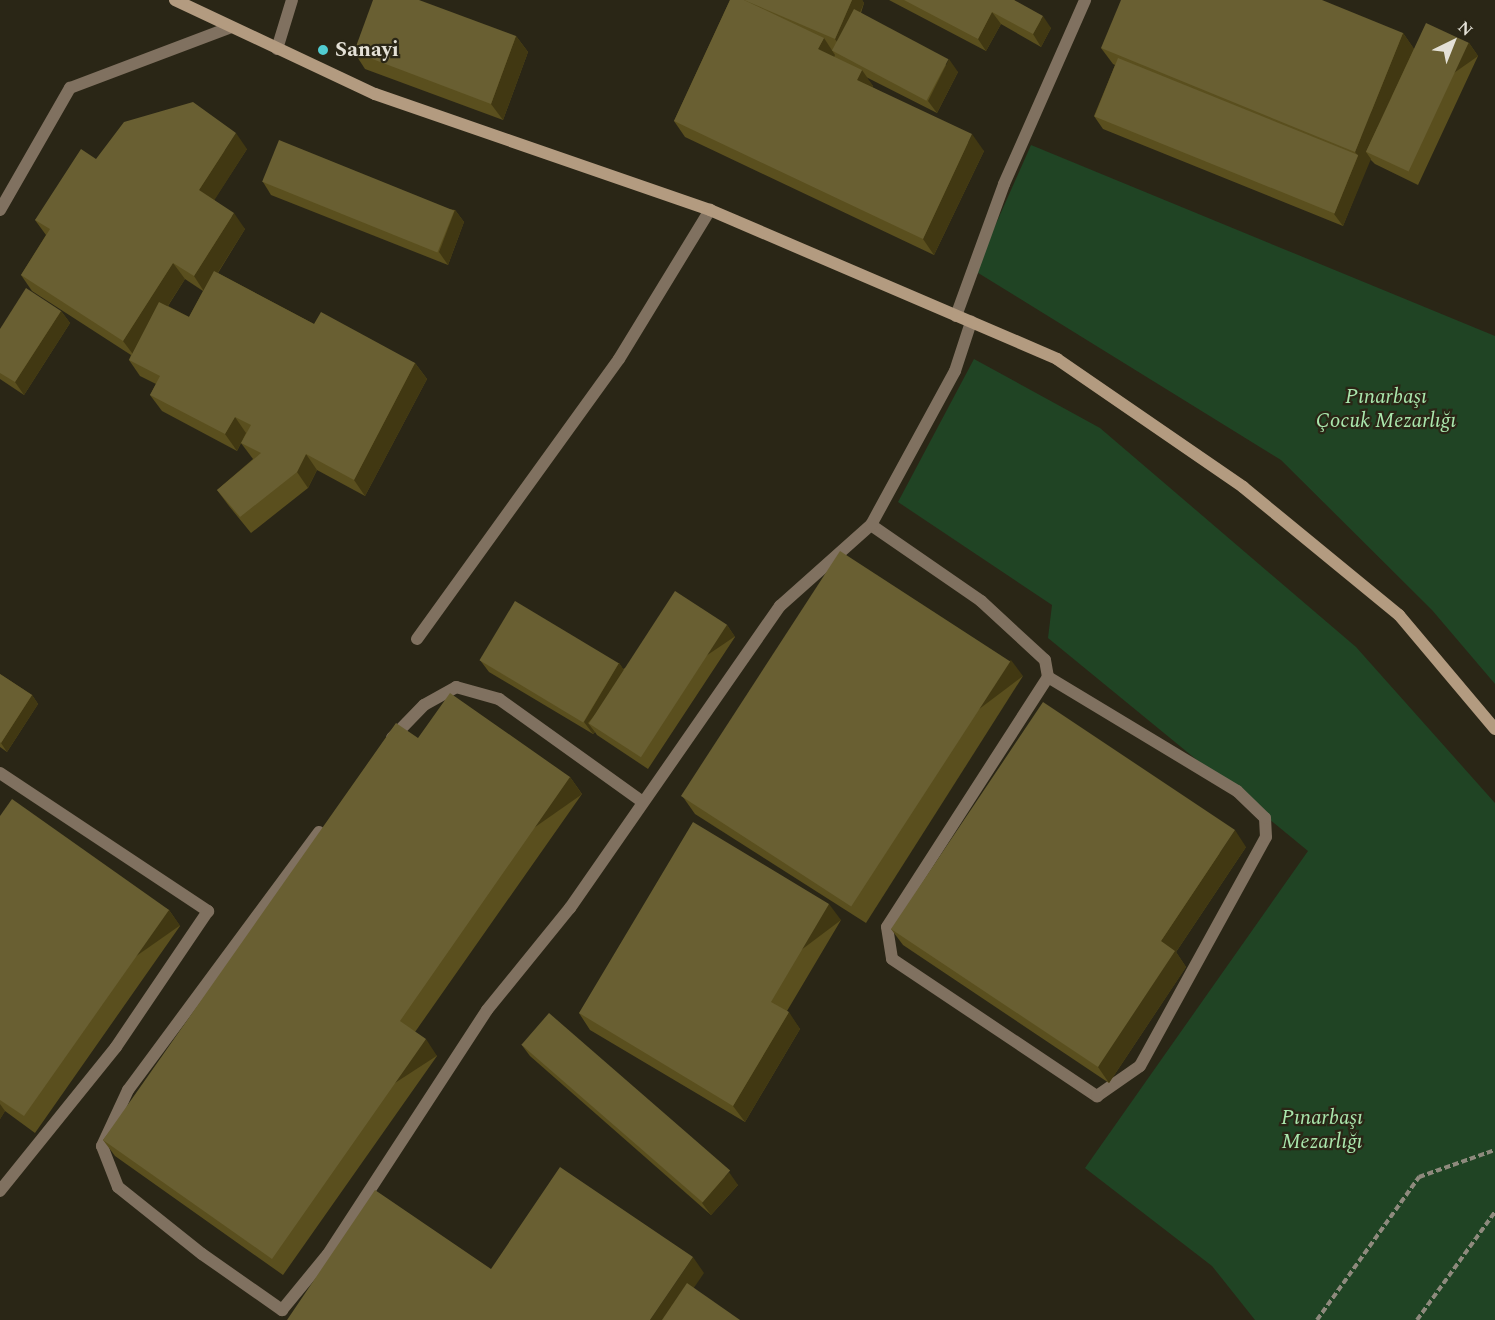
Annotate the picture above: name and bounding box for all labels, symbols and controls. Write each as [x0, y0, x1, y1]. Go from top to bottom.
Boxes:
north arrow [1423, 12, 1483, 72]
text: N [1452, 16, 1478, 42]
place label: Sanayi [335, 37, 399, 63]
marker: Sanayi [316, 43, 330, 57]
park label: Pınarbaşı Çocuk Mezarlığı [1316, 384, 1456, 434]
park label: Pınarbaşı Mezarlığı [1281, 1105, 1363, 1155]

